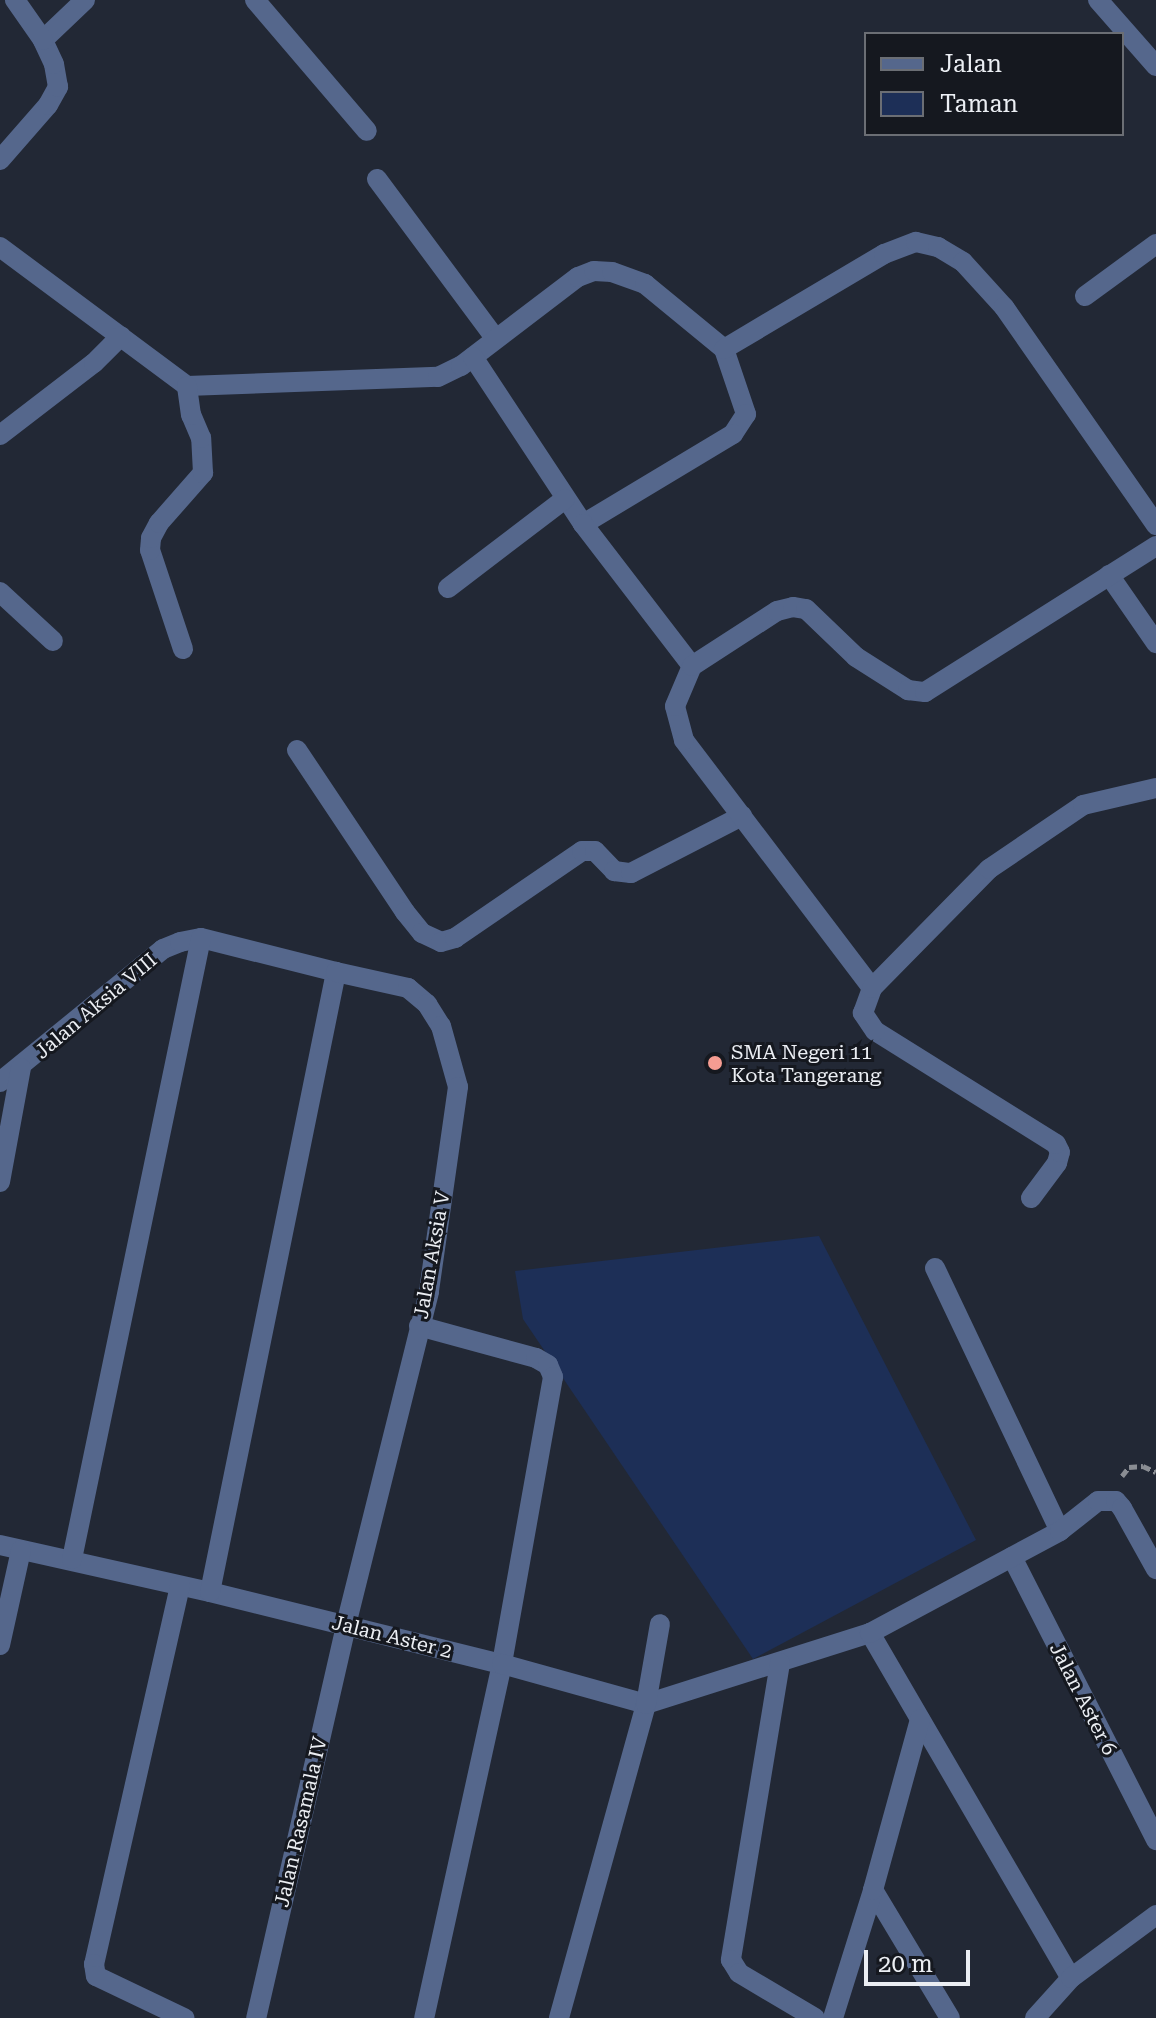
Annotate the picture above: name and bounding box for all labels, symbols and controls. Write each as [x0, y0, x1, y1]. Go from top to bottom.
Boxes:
legend [864, 32, 1124, 136]
text: Jalan [940, 50, 1002, 78]
text: Taman [940, 90, 1018, 118]
street label: Jalan Aksia VIII [30, 948, 162, 1064]
place label: SMA Negeri 11 Kota Tangerang [731, 1040, 881, 1087]
marker: SMA Negeri 11 Kota Tangerang [706, 1054, 724, 1072]
street label: Jalan Aksia V [409, 1189, 455, 1321]
street label: Jalan Aster 2 [329, 1610, 455, 1664]
street label: Jalan Aster 6 [1044, 1639, 1122, 1759]
street label: Jalan Rasamala IV [270, 1735, 332, 1909]
scale bar [868, 1934, 974, 1984]
text: 20 m [878, 1950, 933, 1978]

